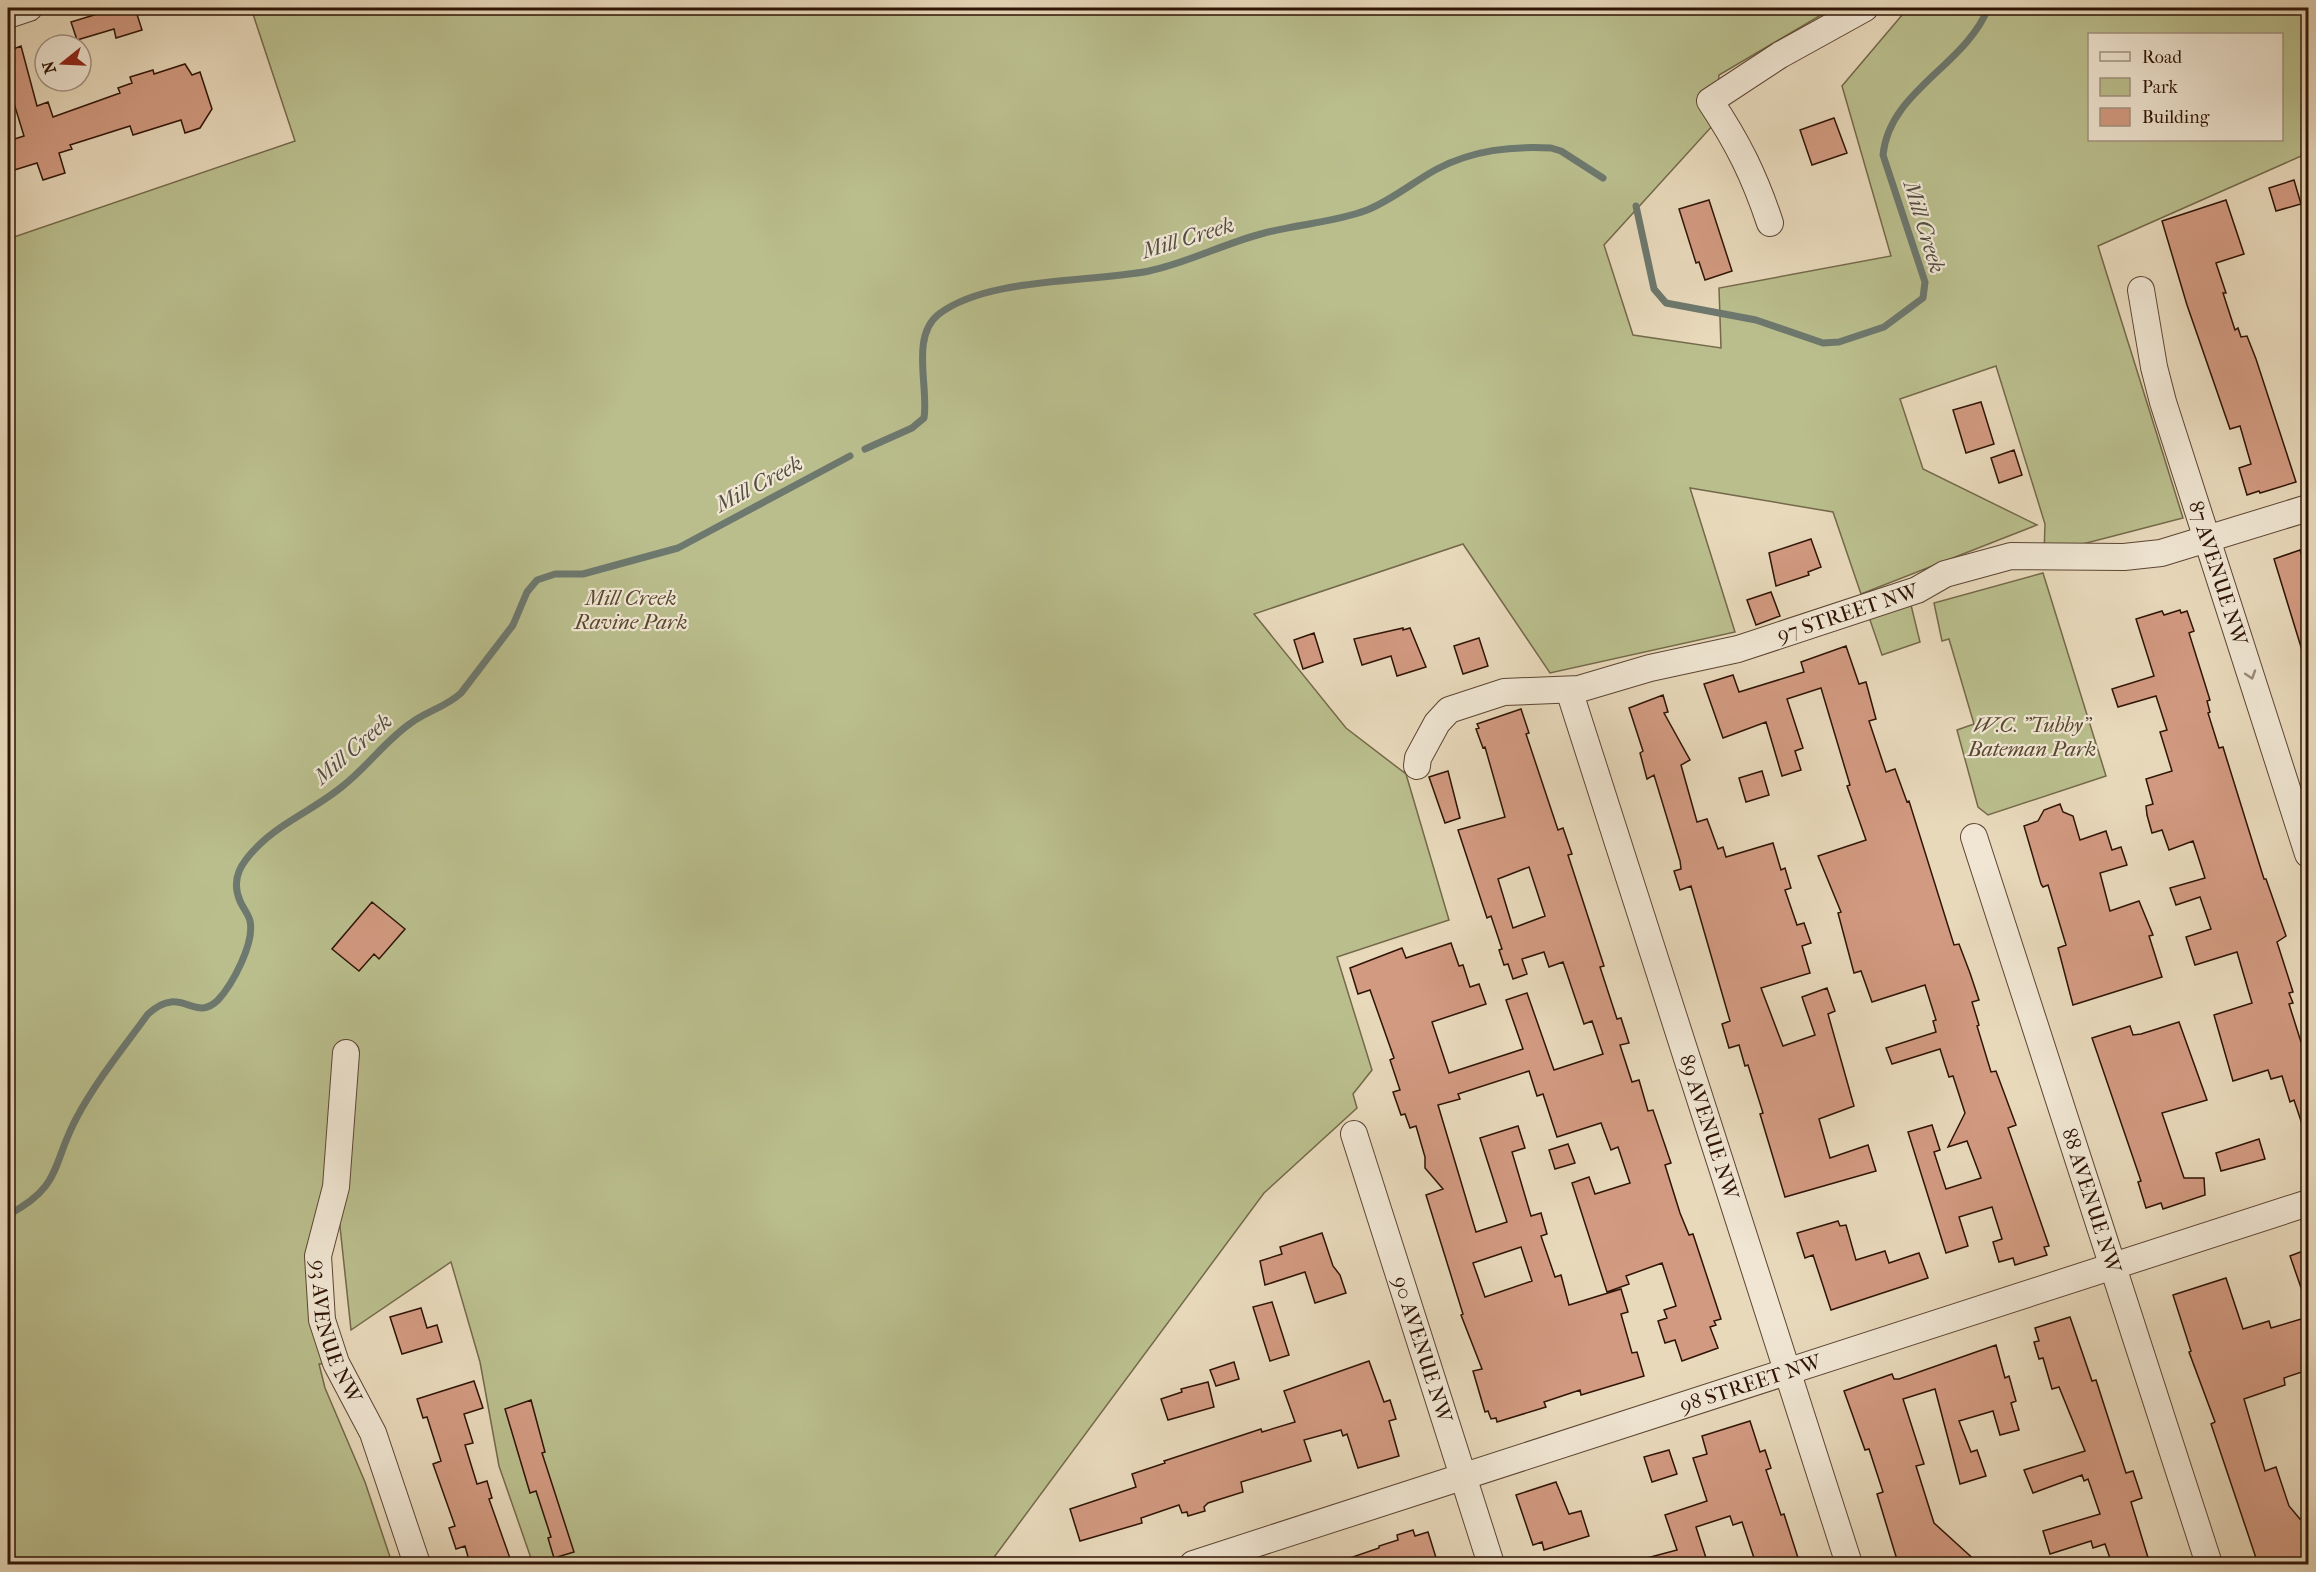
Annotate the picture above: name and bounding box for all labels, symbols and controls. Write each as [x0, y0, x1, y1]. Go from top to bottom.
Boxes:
north arrow [33, 33, 93, 93]
legend [2088, 33, 2283, 141]
text: Road [2142, 47, 2182, 68]
text: N [38, 58, 60, 76]
text: Park [2142, 77, 2179, 98]
text: Building [2142, 107, 2210, 128]
water label: Mill Creek [1897, 176, 1950, 276]
water label: Mill Creek [1137, 212, 1237, 265]
water label: Mill Creek [709, 450, 807, 519]
street label: 87 AVENUE NW [2184, 498, 2253, 650]
street label: 97 STREET NW [1774, 578, 1922, 647]
park label: Mill Creek Ravine Park [573, 586, 687, 634]
one-way arrow [2244, 669, 2256, 680]
water label: Mill Creek [307, 708, 397, 791]
park label: W.C. "Tubby" Bateman Park [1967, 713, 2096, 761]
street label: 89 AVENUE NW [1675, 1052, 1744, 1204]
street label: 88 AVENUE NW [2057, 1125, 2127, 1277]
street label: 93 AVENUE NW [306, 1259, 368, 1408]
street label: 90 AVENUE NW [1388, 1273, 1458, 1427]
street label: 98 STREET NW [1677, 1349, 1826, 1418]

